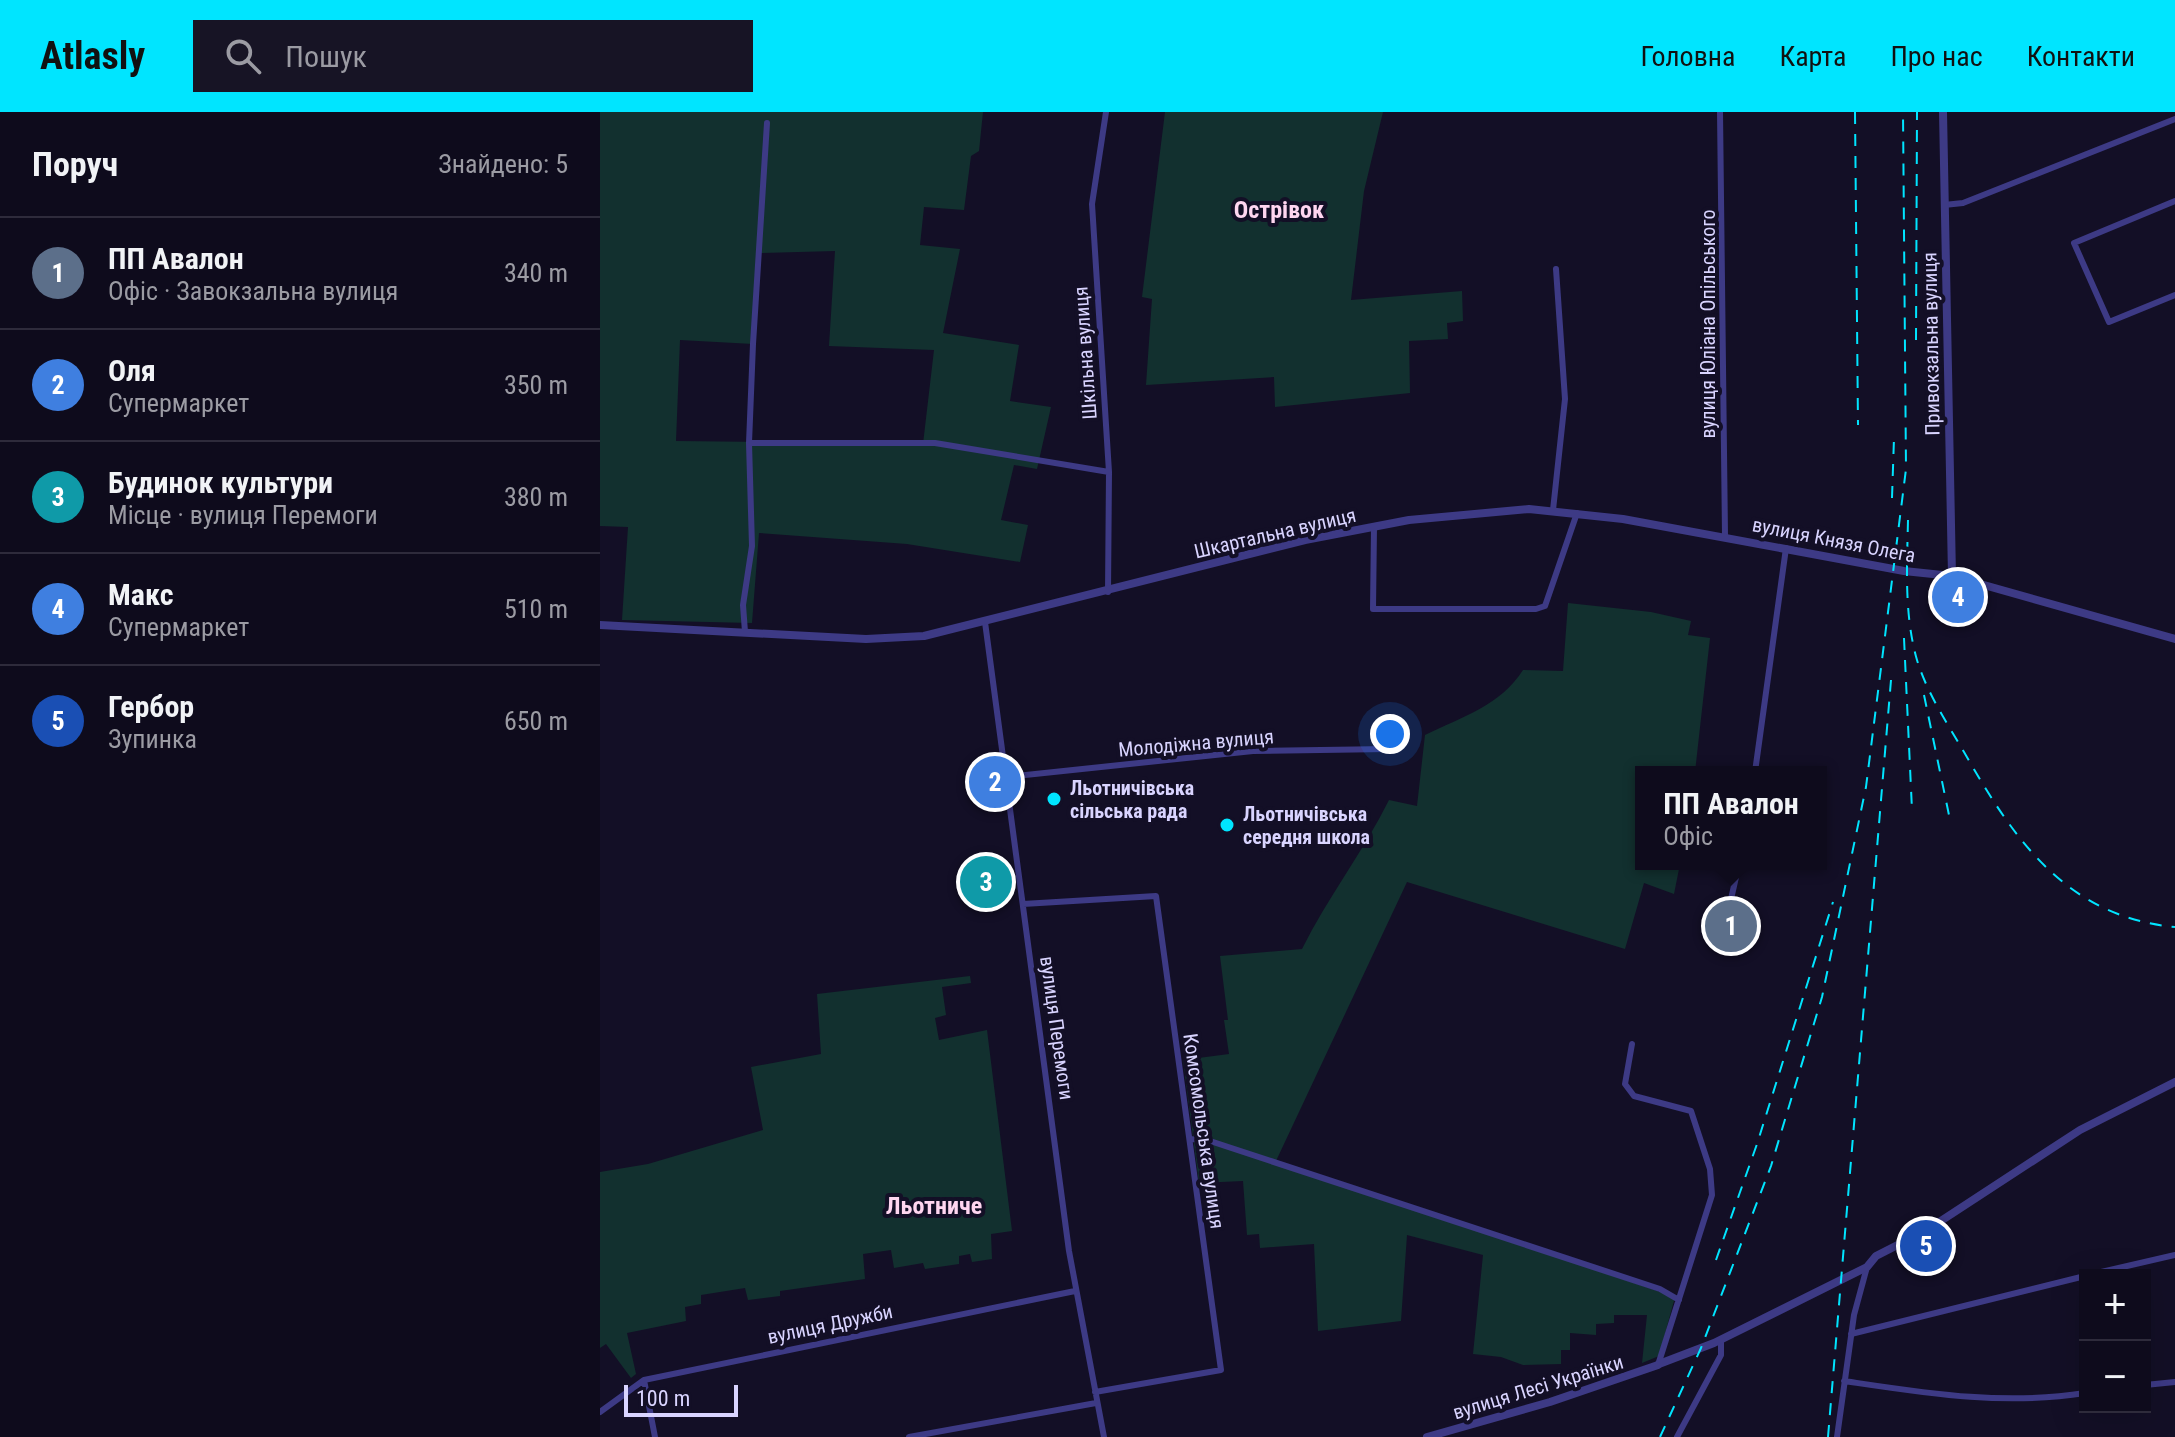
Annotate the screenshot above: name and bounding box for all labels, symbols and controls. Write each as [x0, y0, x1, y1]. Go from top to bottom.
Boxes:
search box [193, 20, 753, 92]
text: Atlasly [40, 34, 145, 78]
icon: search [221, 34, 265, 78]
text: Пошук [285, 39, 367, 74]
text: Головна [1640, 40, 1735, 73]
text: Карта [1779, 40, 1846, 73]
text: Про нас [1890, 40, 1983, 73]
text: Контакти [2027, 40, 2135, 73]
text: Поруч [32, 144, 118, 184]
text: Знайдено: 5 [438, 149, 568, 179]
district label: Острівок [1234, 196, 1324, 224]
street label: вулиця Юліана Опільського [1696, 209, 1720, 439]
text: ПП Авалон [108, 241, 244, 276]
street label: Привокзальна вулиця [1917, 252, 1945, 436]
text: 1 [51, 258, 65, 288]
text: 340 m [504, 258, 568, 288]
text: Офіс · Завокзальна вулиця [108, 276, 398, 306]
street label: Шкільна вулиця [1068, 286, 1102, 420]
text: Оля [108, 353, 156, 388]
text: 2 [51, 370, 65, 400]
text: 350 m [504, 370, 568, 400]
text: Супермаркет [108, 388, 249, 418]
text: Будинок культури [108, 465, 333, 500]
text: 3 [51, 482, 65, 512]
text: 380 m [504, 482, 568, 512]
text: Місце · вулиця Перемоги [108, 500, 378, 530]
street label: Шкартальна вулиця [1192, 503, 1358, 563]
street label: вулиця Князя Олега [1750, 512, 1918, 568]
pin: 4 [1932, 567, 1984, 627]
text: Макс [108, 577, 174, 612]
text: 4 [51, 594, 65, 624]
text: 510 m [504, 594, 568, 624]
text: Супермаркет [108, 612, 249, 642]
text: Гербор [108, 689, 194, 724]
text: 5 [51, 706, 65, 736]
text: 650 m [504, 706, 568, 736]
your location [1370, 714, 1410, 754]
text: Зупинка [108, 724, 197, 754]
street label: Молодіжна вулиця [1117, 724, 1275, 762]
pin: 2 [969, 752, 1021, 812]
popup [1635, 766, 1827, 870]
place label: Льотничівська сільська рада [1070, 776, 1194, 823]
text: ПП Авалон [1663, 786, 1799, 821]
marker: Льотничівська сільська рада [1045, 790, 1063, 808]
place label: Льотничівська середня школа [1243, 802, 1370, 849]
marker: Льотничівська середня школа [1218, 816, 1236, 834]
text: Офіс [1663, 821, 1713, 851]
pin: 3 [960, 852, 1012, 912]
pin: 1 [1705, 896, 1757, 956]
street label: вулиця Перемоги [1035, 955, 1079, 1101]
street label: Комсомольська вулиця [1178, 1032, 1230, 1230]
district label: Льотниче [886, 1192, 982, 1220]
pin: 5 [1900, 1216, 1952, 1276]
map controls [2079, 1269, 2151, 1413]
button: + [2079, 1269, 2151, 1341]
street label: вулиця Дружби [765, 1299, 895, 1349]
button: − [2079, 1341, 2151, 1413]
street label: вулиця Лесі Українки [1450, 1350, 1626, 1424]
scale bar [624, 1381, 738, 1417]
text: 100 m [636, 1386, 690, 1411]

